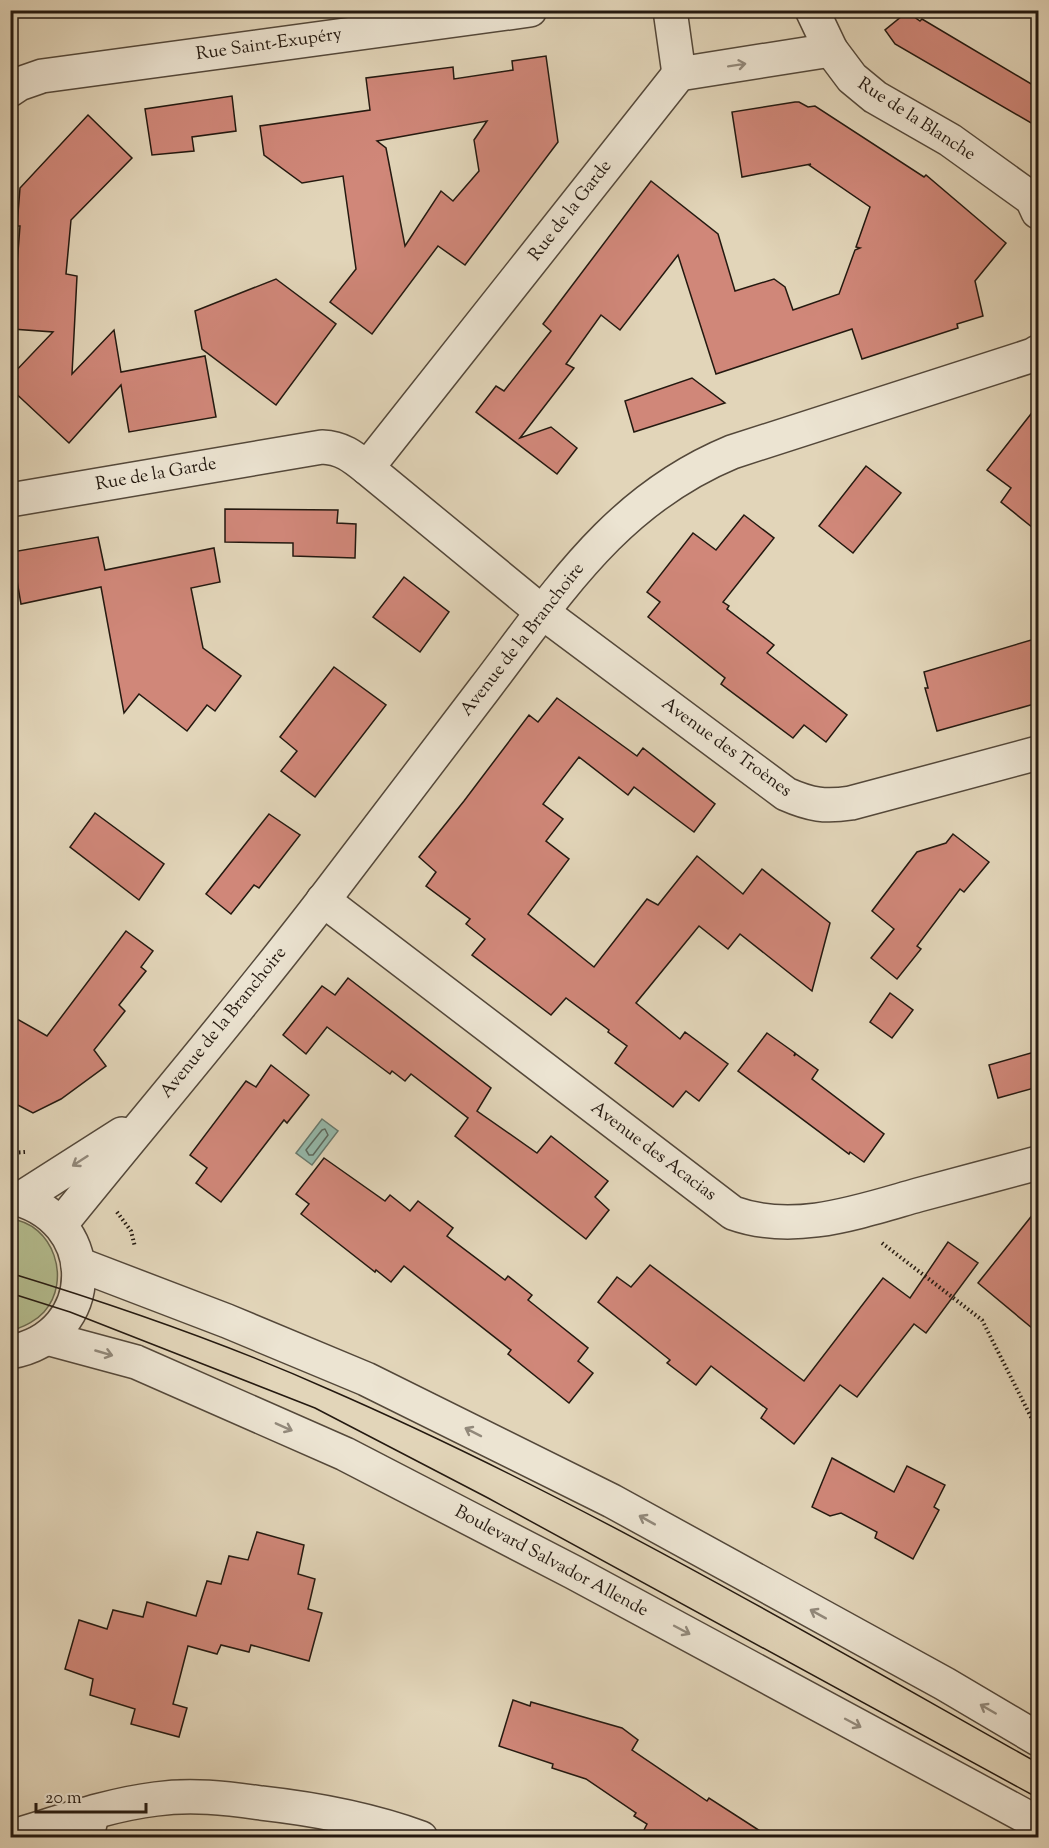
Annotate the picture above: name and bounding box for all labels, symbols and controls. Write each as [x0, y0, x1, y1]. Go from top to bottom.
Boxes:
street label: Rue Saint-Exupéry [194, 22, 344, 68]
one-way arrow [727, 59, 747, 70]
street label: Rue de la Blanche [852, 72, 980, 168]
street label: Rue de la Garde [523, 155, 619, 267]
street label: Rue de la Garde [94, 452, 218, 498]
street label: Avenue de la Branchoire [455, 558, 591, 722]
street label: Avenue des Troènes [656, 692, 796, 804]
street label: Avenue de la Branchoire [155, 942, 293, 1104]
street label: Avenue des Acacias [585, 1096, 721, 1208]
one-way arrow [72, 1155, 89, 1167]
one-way arrow [94, 1348, 113, 1359]
one-way arrow [274, 1422, 292, 1434]
one-way arrow [465, 1426, 482, 1438]
street label: Boulevard Salvador Allende [449, 1500, 653, 1624]
one-way arrow [639, 1514, 656, 1526]
one-way arrow [810, 1608, 827, 1620]
one-way arrow [672, 1625, 690, 1636]
one-way arrow [980, 1703, 997, 1715]
one-way arrow [844, 1717, 861, 1729]
scale bar [36, 1776, 146, 1814]
text: 20 m [45, 1786, 82, 1812]

